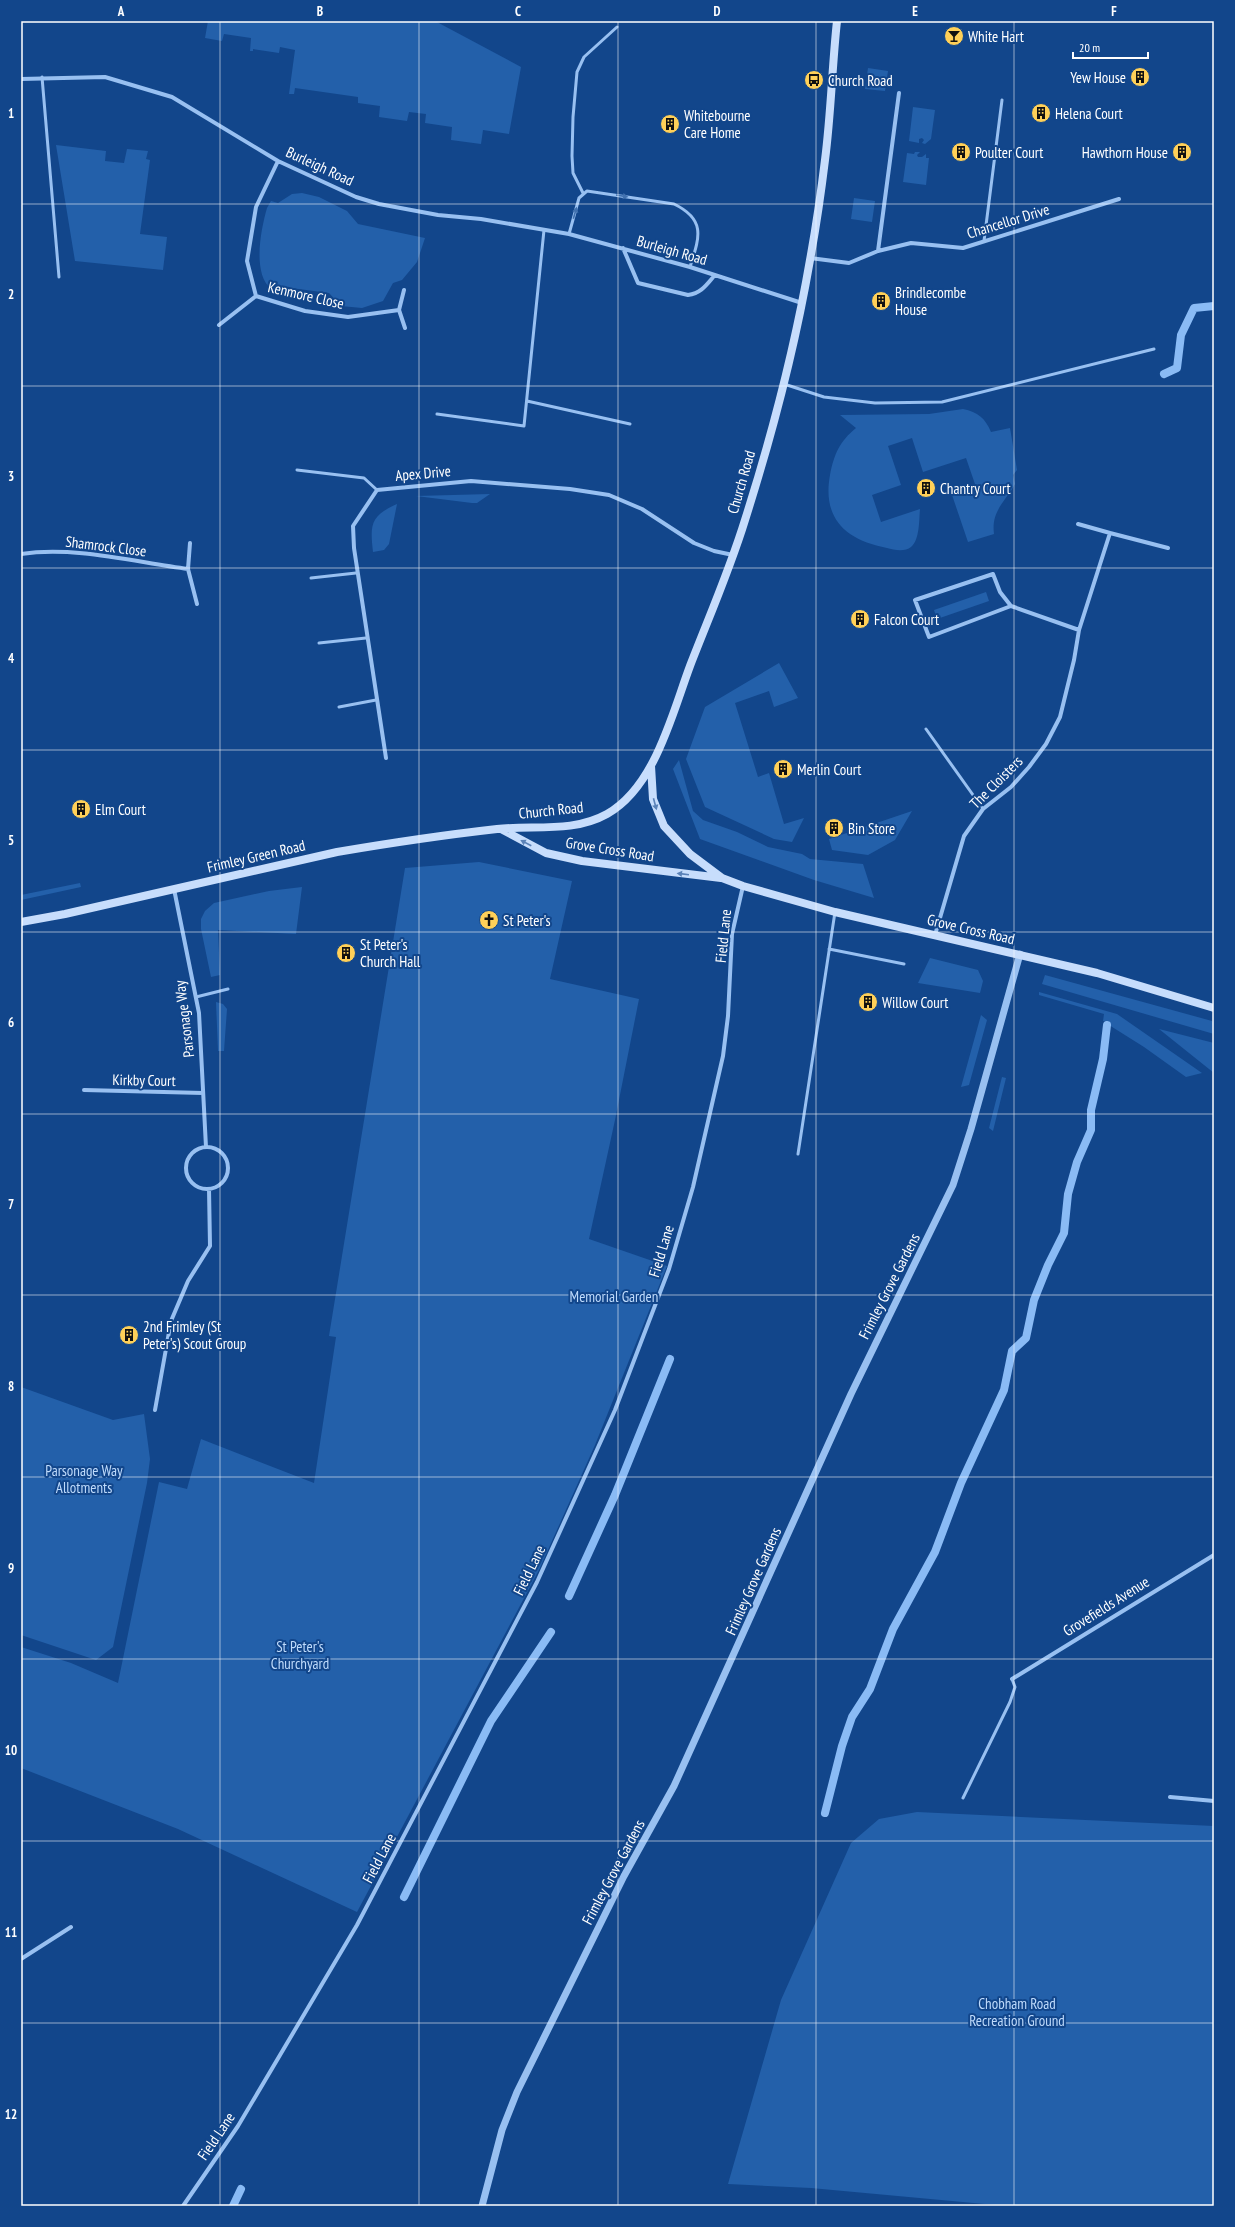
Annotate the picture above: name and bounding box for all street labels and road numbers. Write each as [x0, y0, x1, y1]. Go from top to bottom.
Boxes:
street label: Burleigh Road [283, 142, 357, 190]
street label: Chancellor Drive [964, 199, 1052, 243]
street label: Burleigh Road [635, 231, 709, 269]
street label: Kenmore Close [266, 277, 346, 313]
street label: Church Road [723, 448, 759, 516]
street label: Apex Drive [394, 461, 452, 485]
street label: Shamrock Close [64, 532, 148, 560]
street label: The Cloisters [966, 752, 1026, 812]
street label: Church Road [518, 797, 584, 823]
street label: Grove Cross Road [564, 833, 656, 865]
street label: Frimley Green Road [205, 835, 307, 877]
street label: Field Lane [711, 908, 735, 964]
street label: Grove Cross Road [925, 910, 1017, 948]
street label: Parsonage Way [170, 979, 198, 1059]
street label: Kirkby Court [112, 1070, 176, 1090]
street label: Field Lane [644, 1223, 678, 1279]
street label: Frimley Grove Gardens [854, 1230, 924, 1342]
street label: Frimley Grove Gardens [721, 1524, 785, 1638]
street label: Field Lane [509, 1542, 549, 1598]
street label: Grovefields Avenue [1059, 1572, 1153, 1640]
street label: Frimley Grove Gardens [577, 1816, 649, 1928]
street label: Field Lane [358, 1830, 400, 1886]
street label: Field Lane [193, 2108, 239, 2164]

